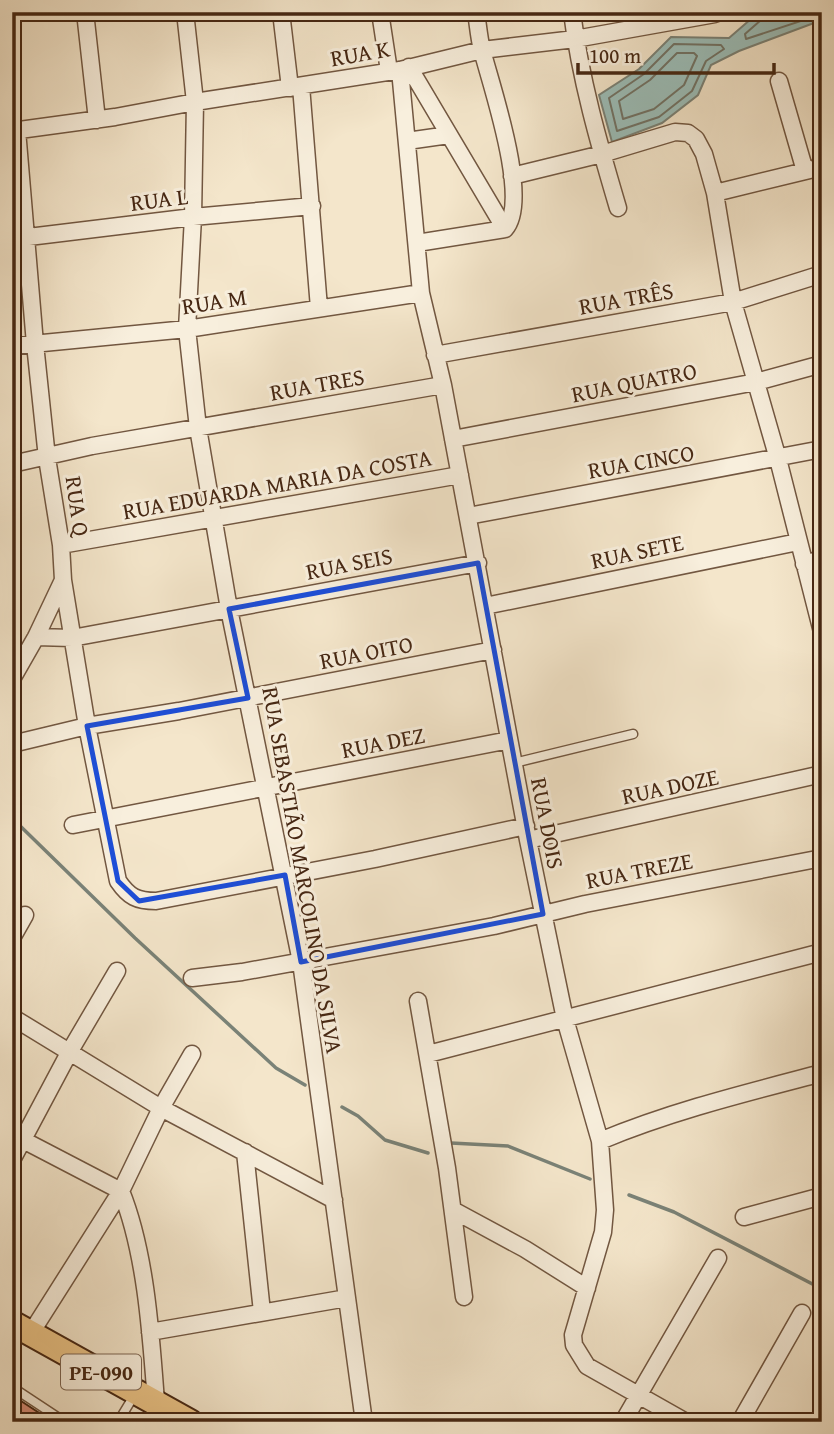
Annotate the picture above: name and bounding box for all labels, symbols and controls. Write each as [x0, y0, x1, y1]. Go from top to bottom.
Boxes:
street label: RUA K [328, 31, 393, 74]
scale bar [578, 32, 774, 76]
text: 100 m [589, 40, 641, 71]
street label: RUA L [128, 179, 190, 219]
street label: RUA TRÊS [576, 273, 676, 323]
street label: RUA M [179, 280, 249, 322]
street label: RUA QUATRO [568, 354, 700, 410]
street label: RUA TRES [267, 359, 367, 409]
street label: RUA CINCO [585, 435, 697, 487]
street label: RUA EDUARDA MARIA DA COSTA [120, 441, 434, 527]
street label: RUA Q [57, 474, 99, 539]
street label: RUA SETE [588, 525, 686, 577]
street label: RUA SEIS [303, 538, 395, 588]
street label: RUA OITO [317, 627, 415, 677]
street label: RUA SEBASTIÃO MARCOLINO DA SILVA [254, 684, 352, 1056]
street label: RUA DEZ [339, 718, 427, 766]
street label: RUA DOZE [619, 760, 721, 812]
street label: RUA DOIS [523, 774, 573, 872]
street label: RUA TREZE [583, 844, 695, 896]
road number: PE-090 [61, 1354, 141, 1390]

